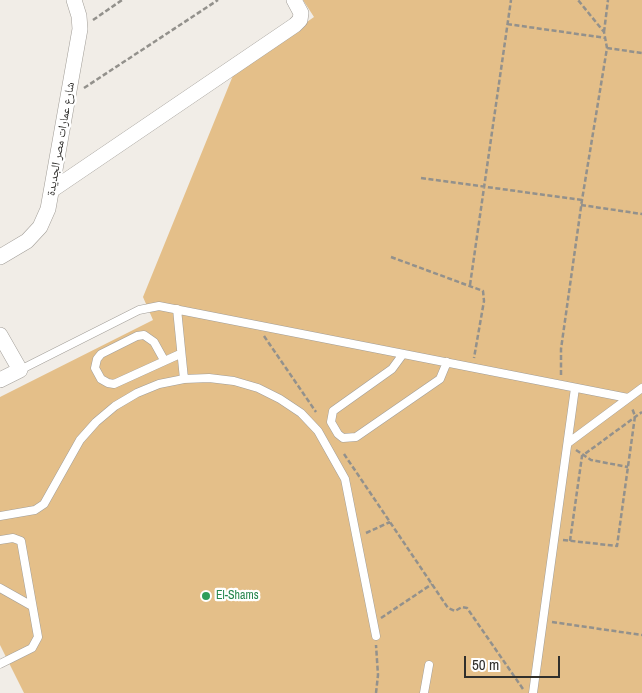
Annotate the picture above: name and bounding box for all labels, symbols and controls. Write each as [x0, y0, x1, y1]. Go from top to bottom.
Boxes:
street label: شارع عمارات مصر الجديدة [44, 81, 78, 197]
place label: El-Shams [216, 589, 259, 603]
marker: El-Shams [200, 590, 212, 602]
scale bar [467, 646, 563, 678]
text: 50 m [472, 654, 499, 675]

